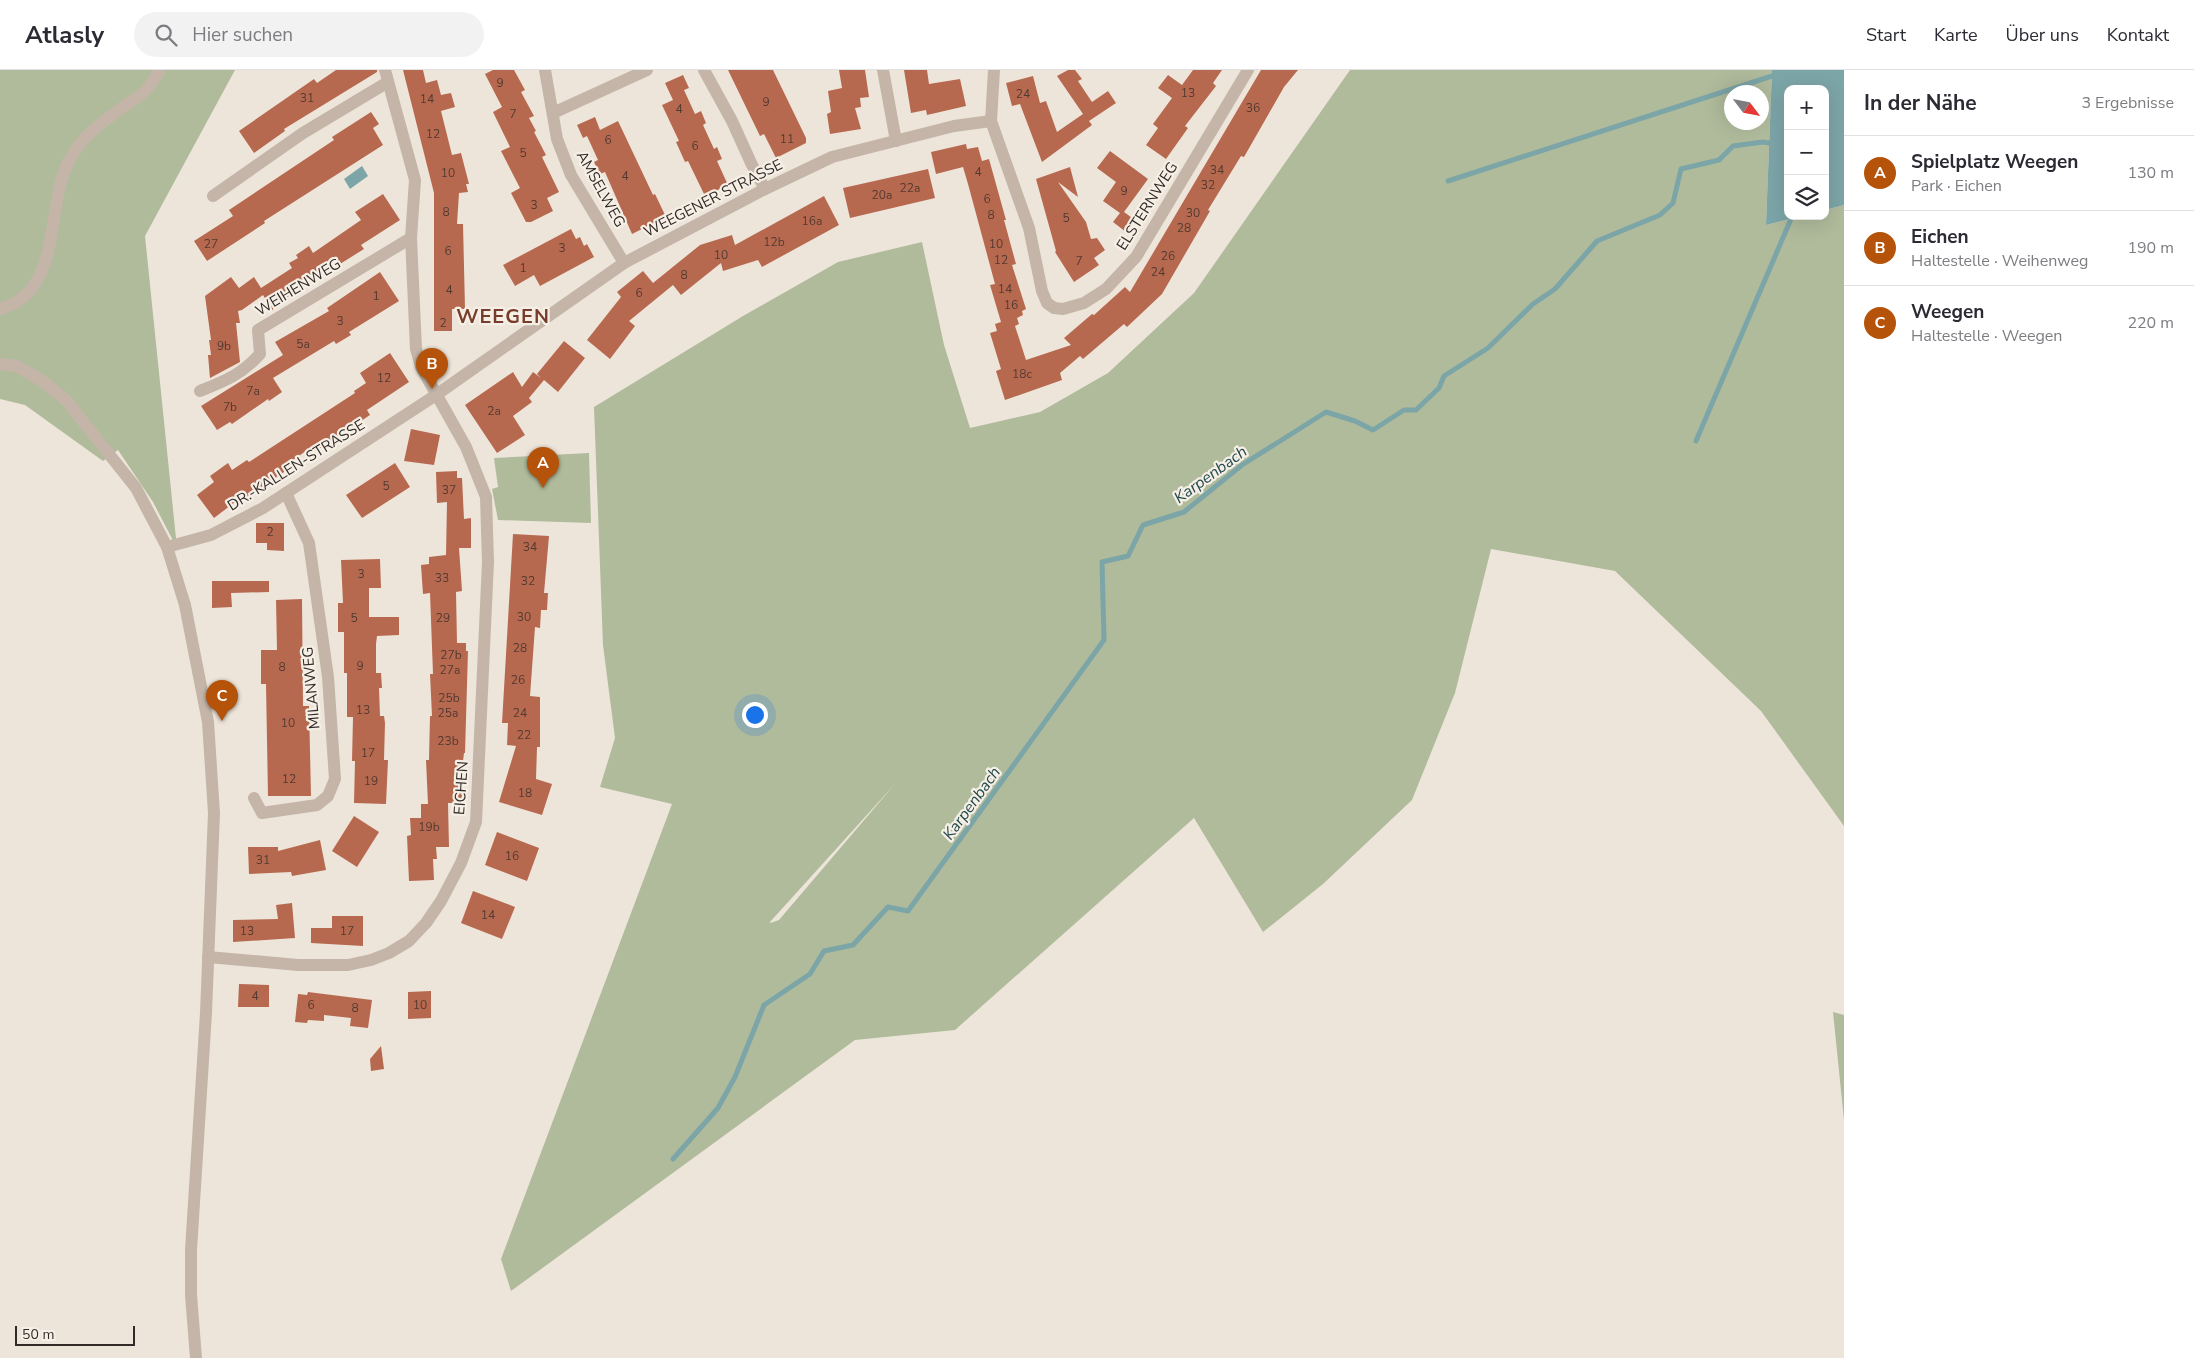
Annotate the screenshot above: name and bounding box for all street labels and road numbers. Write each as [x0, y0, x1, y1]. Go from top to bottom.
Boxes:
street label: AMSELWEG [572, 147, 630, 231]
street label: WEEGENER STRASSE [640, 154, 786, 242]
street label: ELSTERNWEG [1112, 158, 1182, 254]
street label: WEIHENWEG [252, 254, 344, 320]
street label: DR.-KALLEN-STRASSE [224, 415, 368, 515]
street label: MILANWEG [297, 646, 325, 730]
street label: EICHEN [449, 760, 473, 816]

